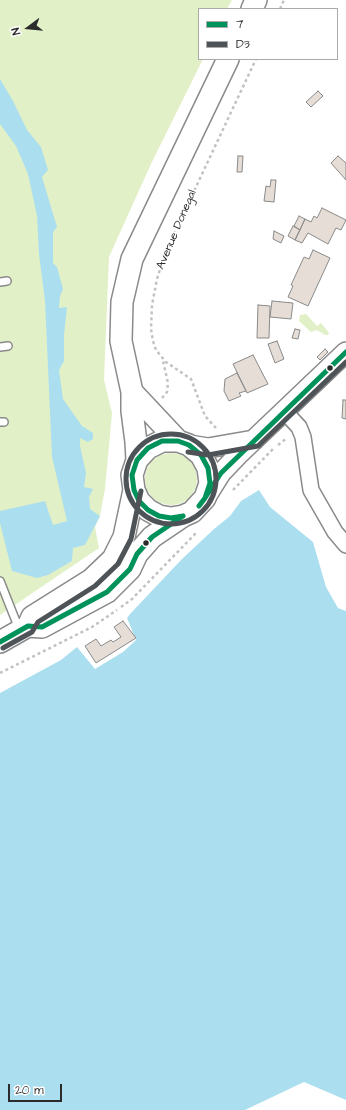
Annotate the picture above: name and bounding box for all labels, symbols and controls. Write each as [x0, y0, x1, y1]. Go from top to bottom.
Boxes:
north arrow [8, 8, 48, 48]
legend [198, 8, 338, 60]
text: 7 [236, 16, 243, 33]
text: N [8, 26, 24, 37]
text: D3 [236, 36, 250, 53]
street label: Avenue Donegal [154, 188, 200, 272]
unlabelled marker [325, 363, 335, 373]
unlabelled marker [141, 538, 151, 548]
scale bar [10, 1076, 64, 1102]
text: 20 m [15, 1082, 44, 1099]

